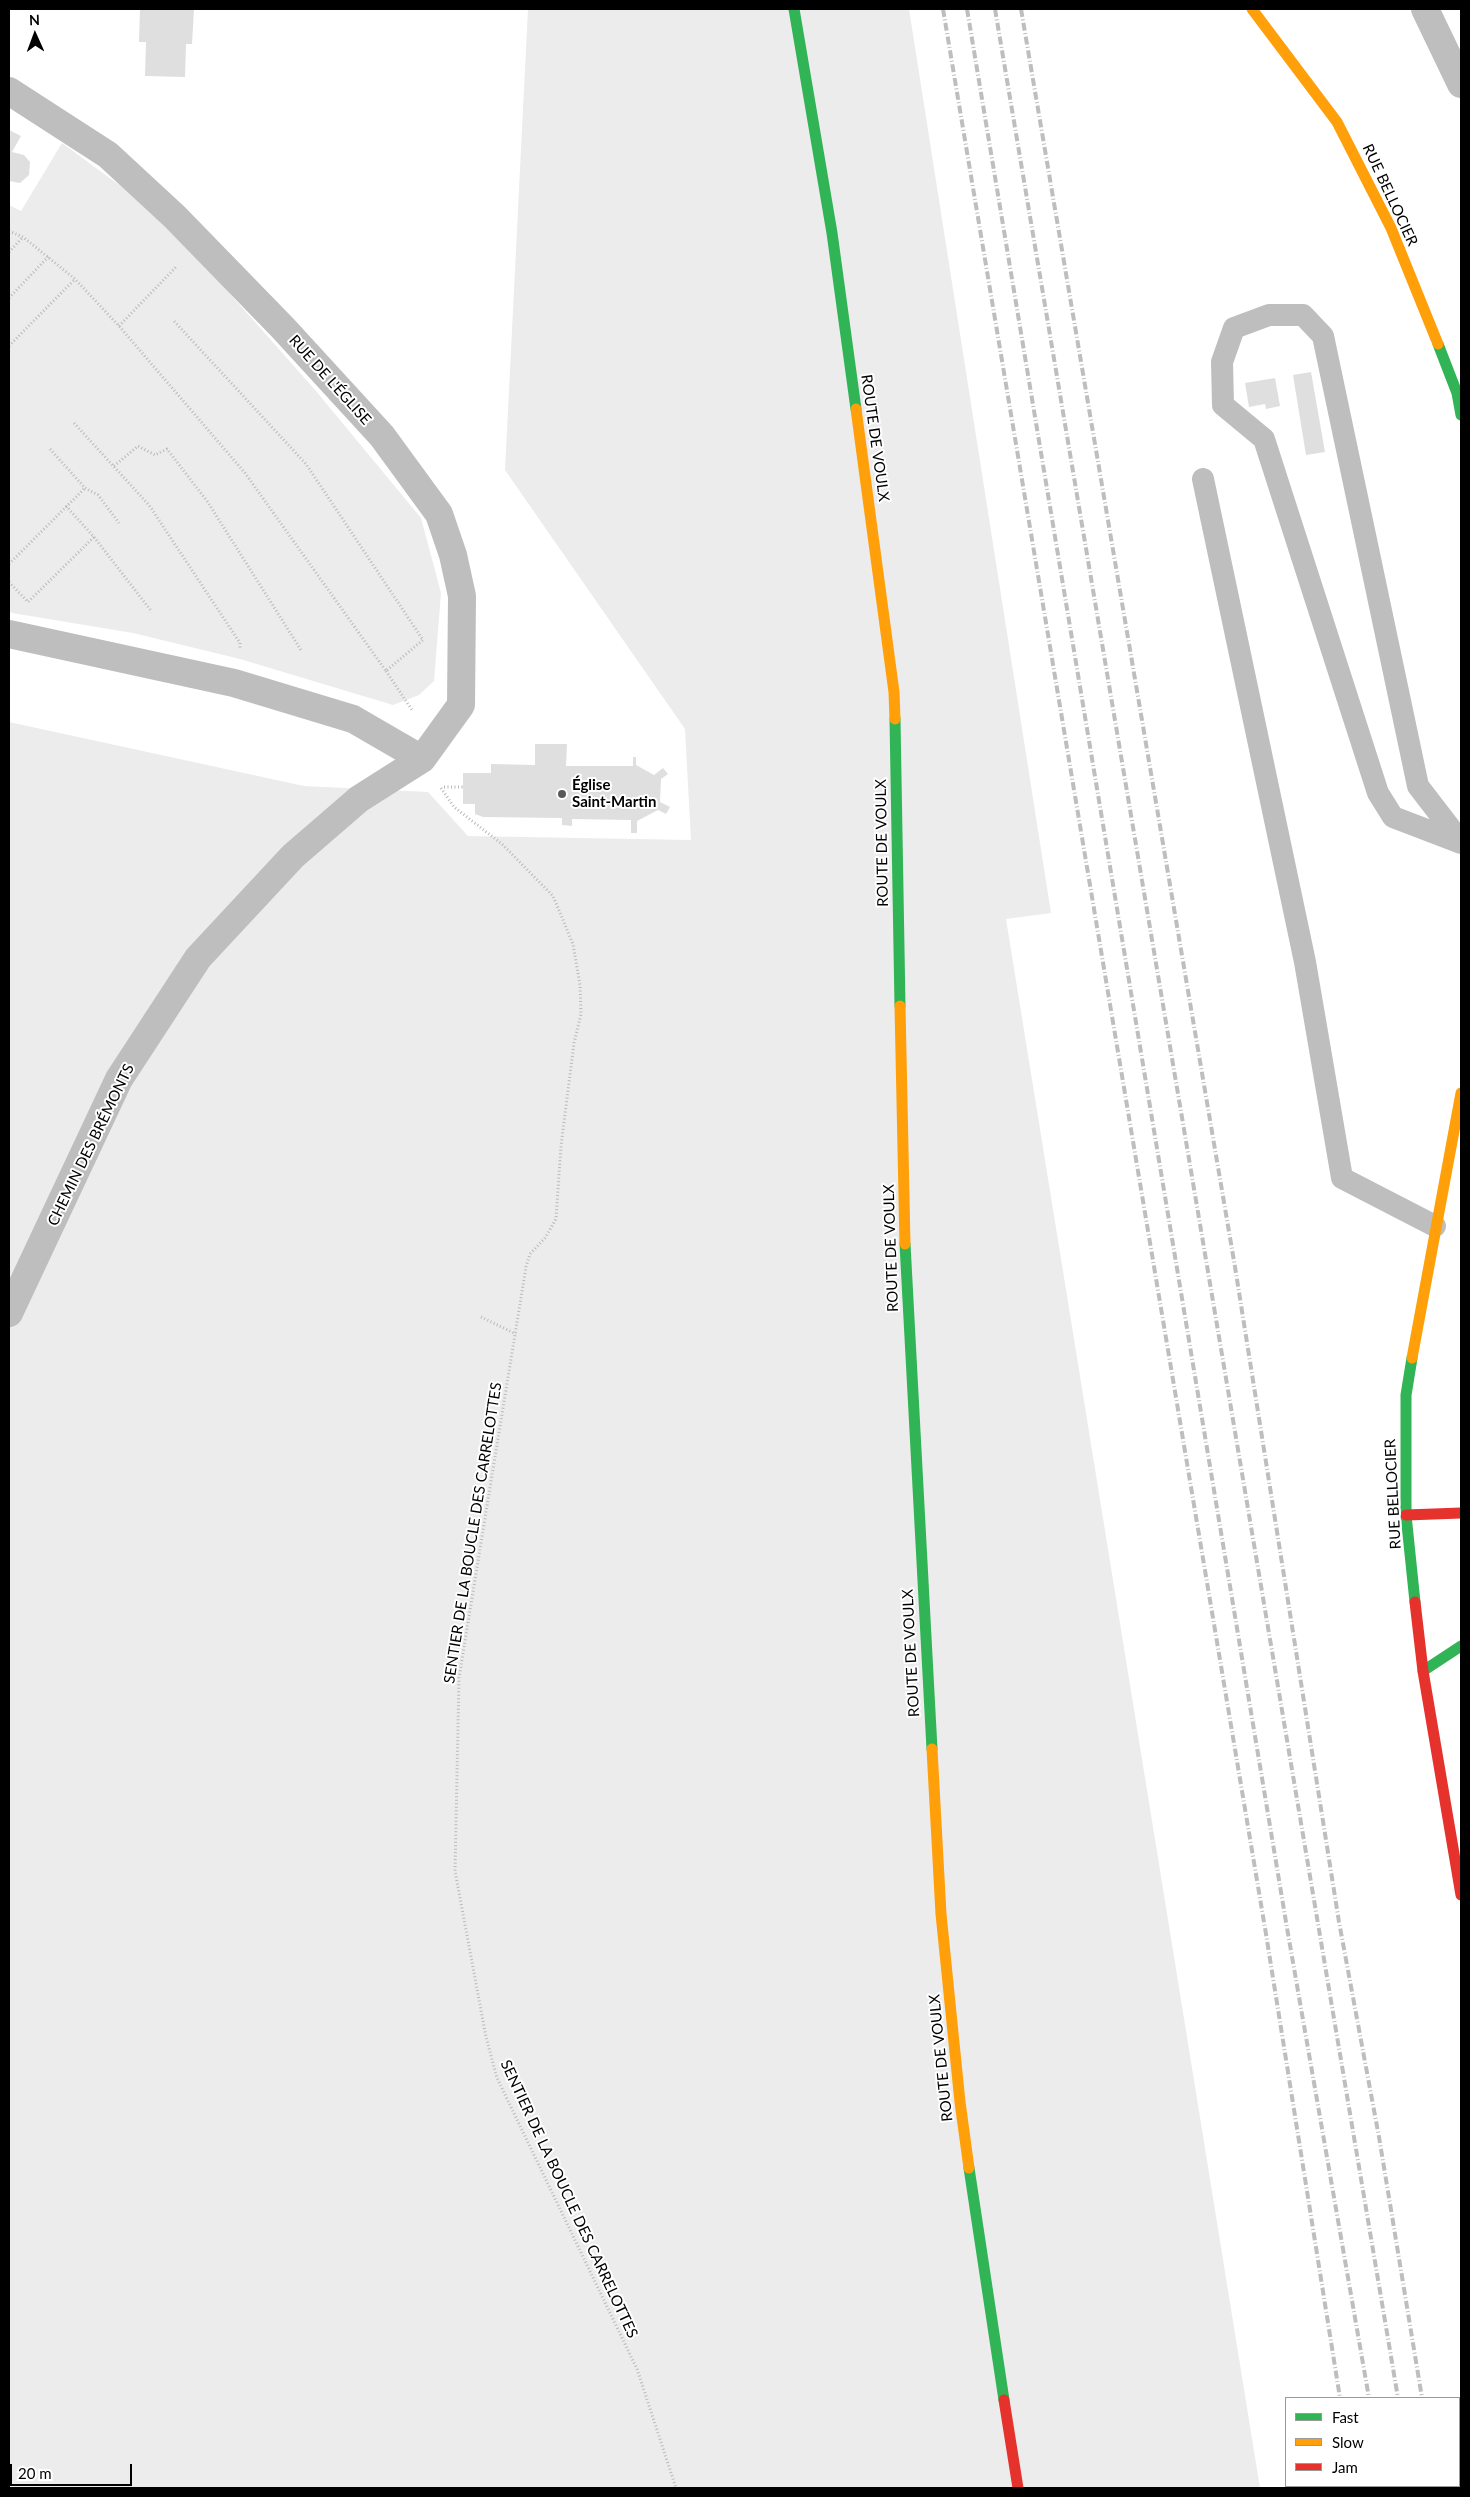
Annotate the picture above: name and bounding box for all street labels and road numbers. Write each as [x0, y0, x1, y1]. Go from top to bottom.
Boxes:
street label: RUE BELLOCIER [1359, 141, 1421, 249]
street label: RUE DE L'ÉGLISE [285, 332, 375, 428]
street label: ROUTE DE VOULX [857, 373, 893, 503]
street label: ROUTE DE VOULX [872, 779, 892, 907]
street label: CHEMIN DES BRÉMONTS [44, 1061, 138, 1229]
street label: ROUTE DE VOULX [880, 1184, 902, 1312]
street label: SENTIER DE LA BOUCLE DES CARRELOTTES [440, 1381, 506, 1685]
street label: RUE BELLOCIER [1381, 1438, 1405, 1550]
street label: ROUTE DE VOULX [899, 1589, 923, 1717]
street label: ROUTE DE VOULX [925, 1993, 957, 2123]
street label: SENTIER DE LA BOUCLE DES CARRELOTTES [496, 2057, 642, 2341]

